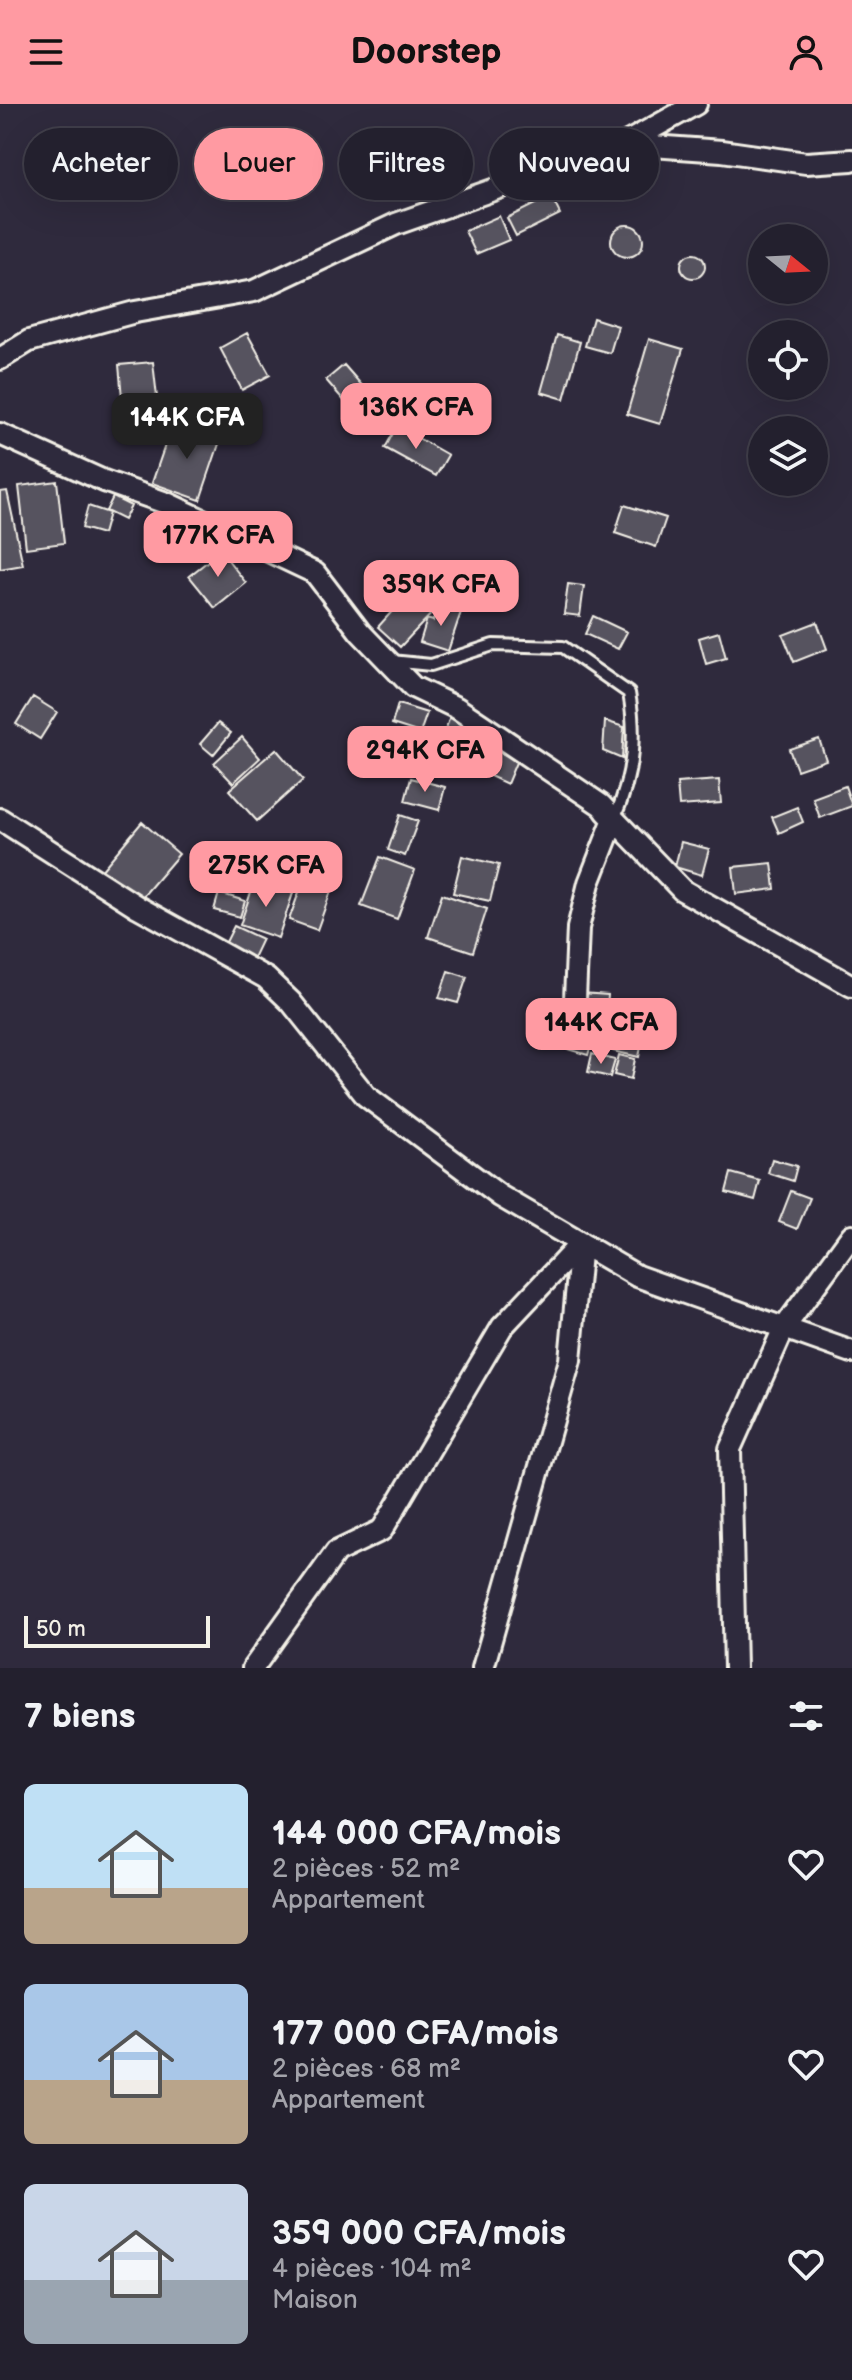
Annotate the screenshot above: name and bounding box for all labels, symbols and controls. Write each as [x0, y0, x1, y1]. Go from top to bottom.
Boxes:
icon: menu [24, 30, 68, 74]
icon: person [784, 30, 828, 74]
text: Doorstep [350, 31, 502, 74]
chip: Acheter [24, 128, 178, 200]
chip: Louer [194, 128, 323, 200]
chip: Filtres [339, 128, 473, 200]
chip: Nouveau [489, 128, 659, 200]
north arrow [748, 224, 828, 304]
map controls [748, 224, 828, 496]
button: locate [748, 320, 828, 400]
pin: 136K CFA [333, 383, 499, 451]
pin: 144K CFA [104, 393, 270, 461]
text: 136K CFA [359, 393, 473, 424]
text: 144K CFA [130, 403, 244, 434]
button: layers [748, 416, 828, 496]
pin: 177K CFA [135, 511, 301, 579]
text: 177K CFA [162, 521, 274, 552]
pin: 359K CFA [358, 560, 524, 628]
text: 359K CFA [382, 570, 500, 601]
pin: 294K CFA [342, 726, 508, 794]
text: 294K CFA [365, 736, 485, 767]
pin: 275K CFA [183, 841, 349, 909]
text: 275K CFA [207, 851, 325, 882]
pin: 144K CFA [518, 998, 684, 1066]
text: 144K CFA [544, 1008, 658, 1039]
scale bar [24, 1612, 210, 1648]
text: 50 m [36, 1616, 86, 1643]
icon: filters [784, 1694, 828, 1738]
text: 7 biens [24, 1696, 136, 1737]
text: 144 000 CFA/mois [272, 1813, 561, 1854]
icon: home [88, 1816, 184, 1912]
icon: heart [784, 1842, 828, 1886]
text: 2 pièces · 52 m² [272, 1854, 460, 1885]
text: Appartement [272, 1885, 425, 1916]
text: 177 000 CFA/mois [272, 2013, 558, 2054]
icon: home [88, 2016, 184, 2112]
icon: heart [784, 2042, 828, 2086]
text: 2 pièces · 68 m² [272, 2054, 461, 2085]
text: Appartement [272, 2085, 425, 2116]
text: 359 000 CFA/mois [272, 2213, 566, 2254]
icon: home [88, 2216, 184, 2312]
icon: heart [784, 2242, 828, 2286]
text: 4 pièces · 104 m² [272, 2254, 472, 2285]
text: Maison [272, 2285, 358, 2316]

